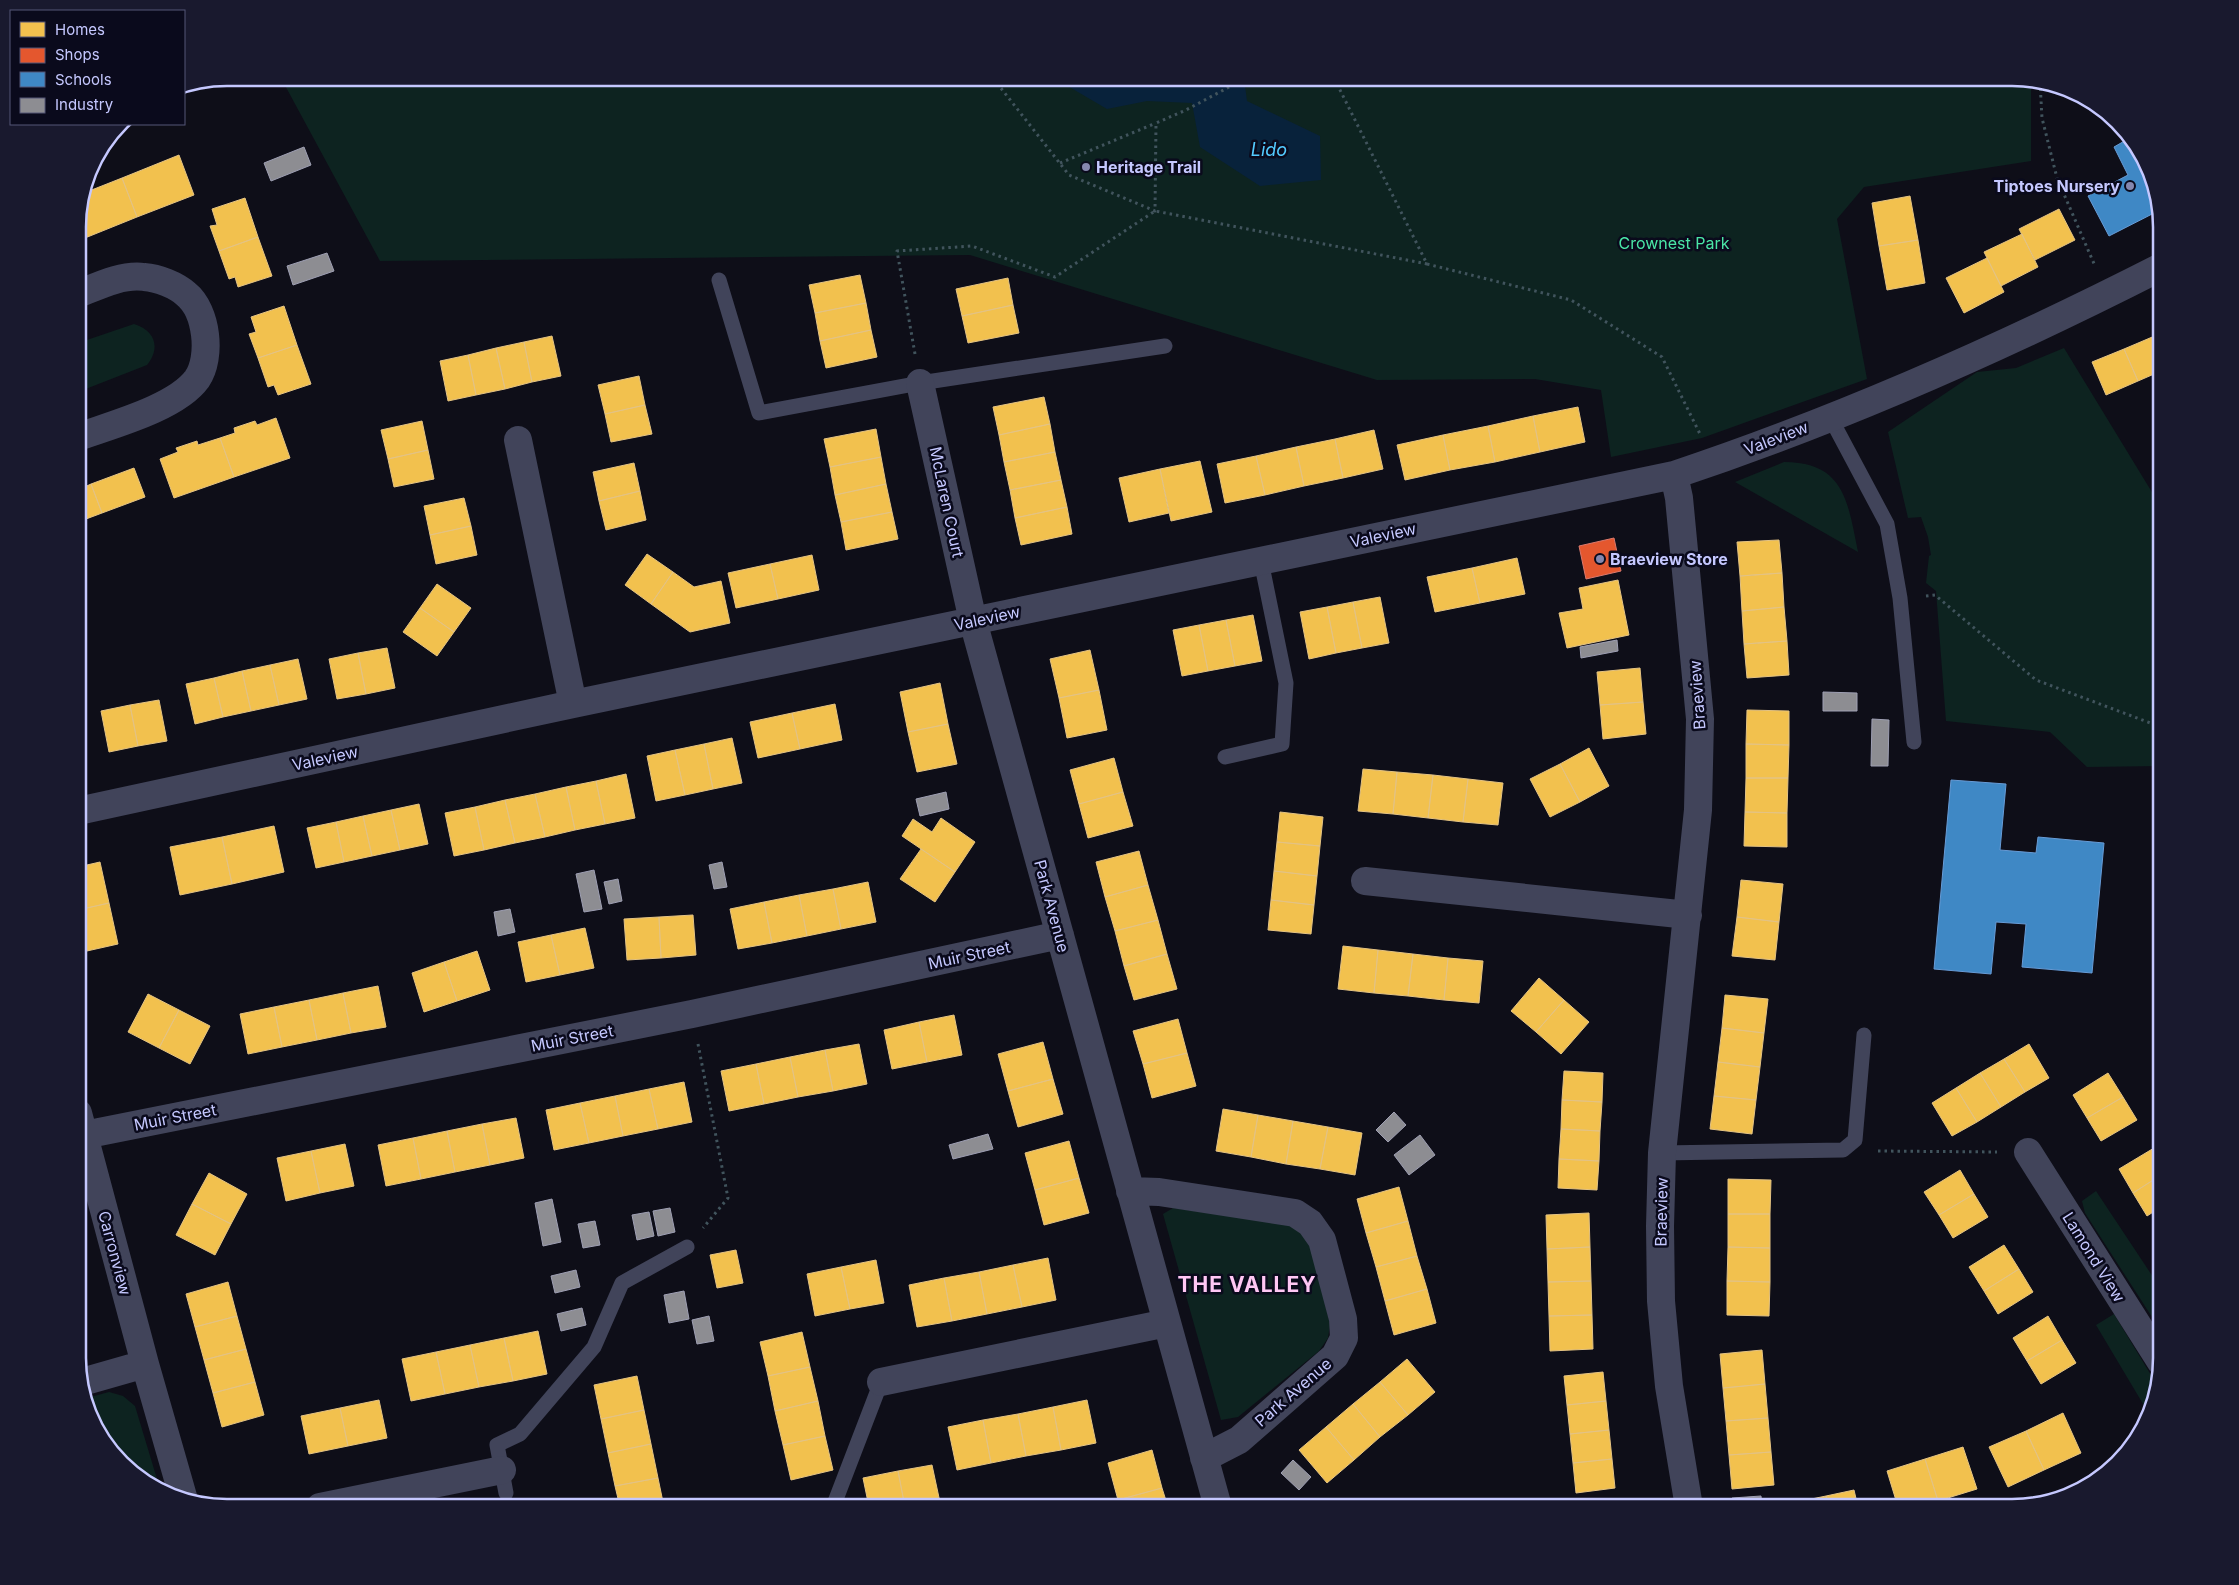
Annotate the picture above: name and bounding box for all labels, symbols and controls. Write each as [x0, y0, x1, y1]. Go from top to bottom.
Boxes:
legend [10, 10, 185, 125]
text: Homes [55, 20, 105, 39]
text: Shops [55, 45, 100, 64]
text: Schools [55, 70, 112, 89]
text: Industry [55, 95, 114, 114]
water label: Lido [1251, 139, 1287, 160]
place label: Heritage Trail [1096, 157, 1201, 177]
marker: Heritage Trail [1080, 161, 1092, 173]
place label: Tiptoes Nursery [1994, 176, 2120, 196]
marker: Tiptoes Nursery [2124, 180, 2136, 192]
park label: Crownest Park [1618, 233, 1730, 253]
street label: Valeview [1741, 417, 1811, 459]
street label: McLaren Court [925, 445, 969, 559]
street label: Valeview [1348, 518, 1418, 552]
place label: Braeview Store [1610, 549, 1728, 569]
marker: Braeview Store [1594, 553, 1606, 565]
street label: Valeview [952, 601, 1022, 635]
street label: Braeview [1685, 660, 1709, 730]
street label: Valeview [290, 741, 360, 775]
street label: Park Avenue [1030, 858, 1074, 954]
street label: Muir Street [926, 937, 1012, 973]
street label: Muir Street [529, 1020, 615, 1056]
street label: Muir Street [132, 1099, 218, 1135]
street label: Braeview [1650, 1177, 1672, 1247]
street label: Lamond View [2058, 1208, 2130, 1306]
street label: Carronview [94, 1209, 136, 1297]
district label: THE VALLEY [1178, 1272, 1316, 1297]
street label: Park Avenue [1251, 1353, 1335, 1431]

